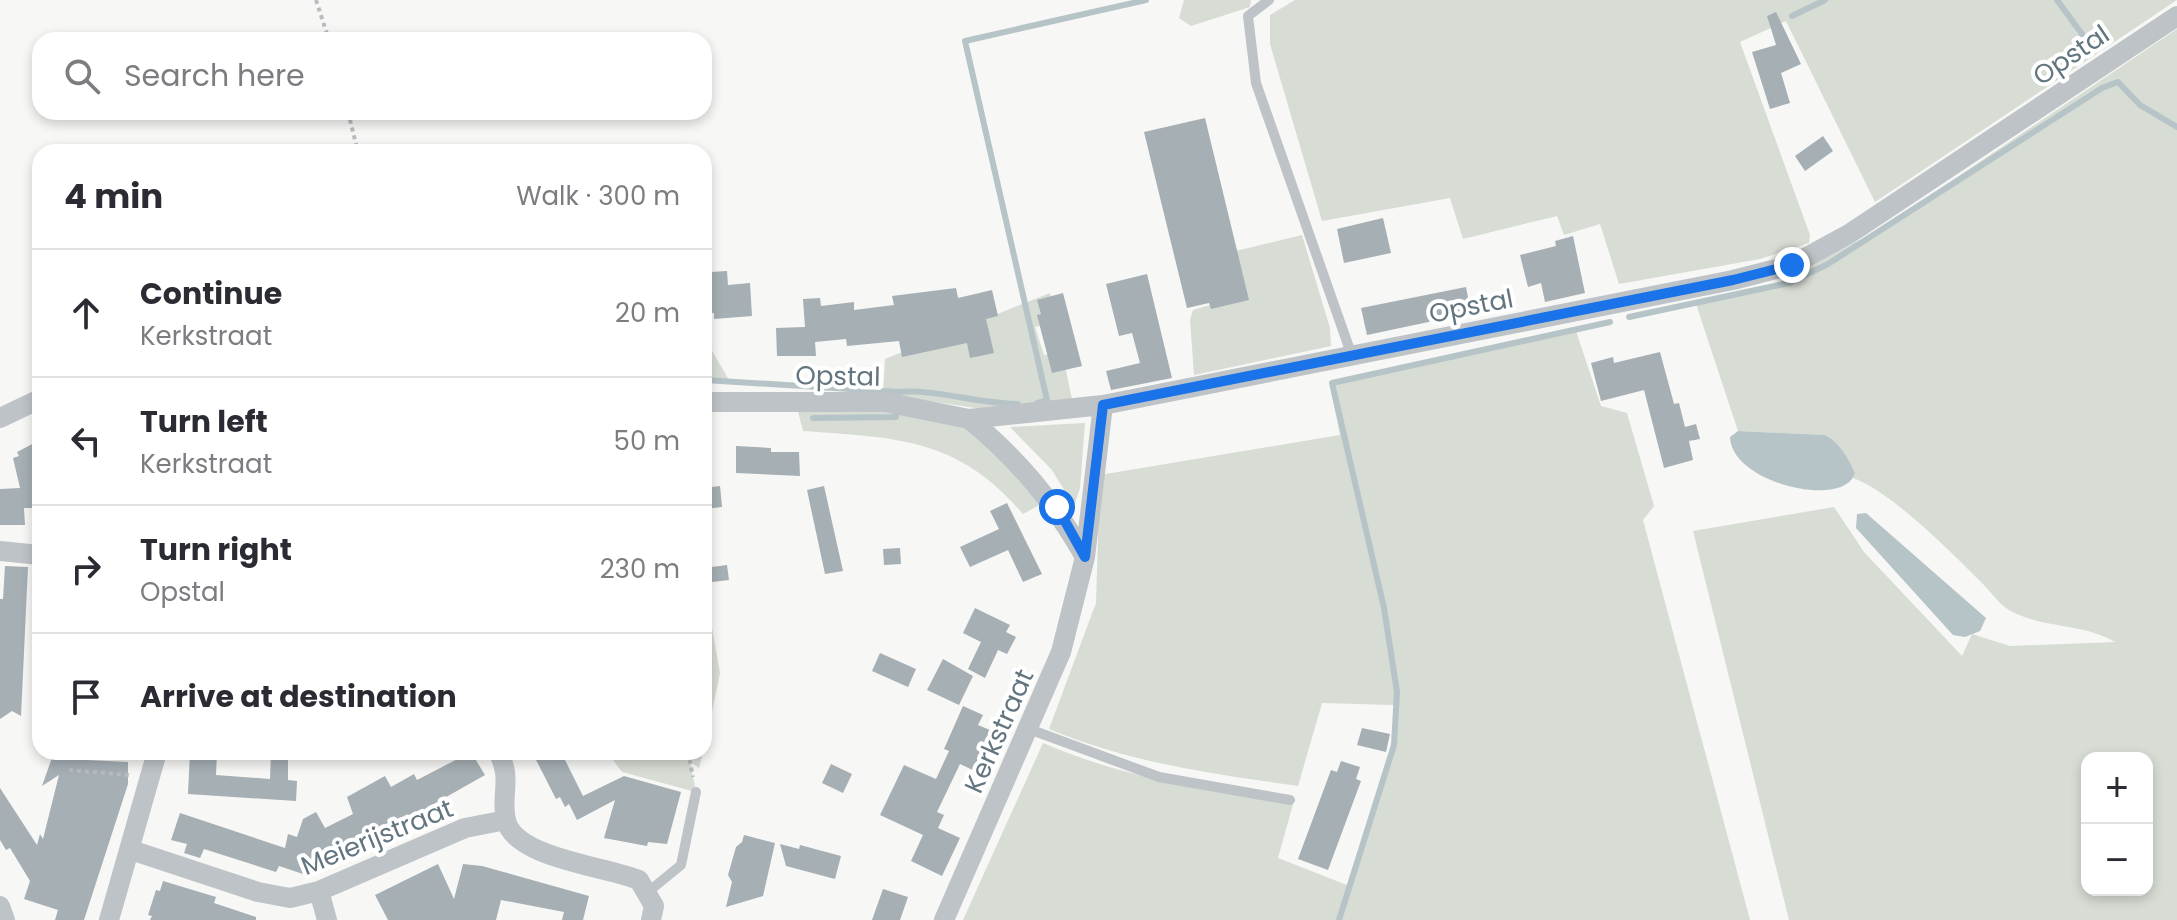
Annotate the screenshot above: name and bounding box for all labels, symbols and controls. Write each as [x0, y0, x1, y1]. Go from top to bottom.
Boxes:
street label: Opstal [2026, 16, 2116, 94]
search box [32, 32, 712, 120]
icon: search [60, 54, 104, 98]
text: Search here [124, 54, 305, 97]
text: 4 min [64, 172, 163, 220]
text: Walk · 300 m [516, 178, 680, 214]
route end [1774, 247, 1810, 283]
text: Continue [140, 272, 282, 315]
street label: Opstal [1426, 280, 1516, 332]
icon: ahead [64, 291, 108, 335]
text: 20 m [615, 295, 680, 331]
text: Kerkstraat [140, 318, 272, 354]
street label: Opstal [795, 357, 881, 395]
text: Turn left [140, 400, 268, 443]
icon: left [64, 419, 108, 463]
text: 50 m [614, 423, 680, 459]
text: Kerkstraat [140, 446, 272, 482]
route start [1039, 489, 1075, 525]
text: Turn right [140, 528, 292, 571]
icon: right [64, 547, 108, 591]
text: 230 m [600, 551, 680, 587]
text: Opstal [140, 574, 225, 610]
street label: Kerkstraat [956, 663, 1042, 799]
icon: arrive [64, 675, 108, 719]
text: Arrive at destination [140, 675, 457, 718]
map controls [2081, 752, 2153, 896]
button: + [2081, 752, 2153, 824]
street label: Meierijstraat [296, 790, 458, 884]
button: − [2081, 824, 2153, 896]

